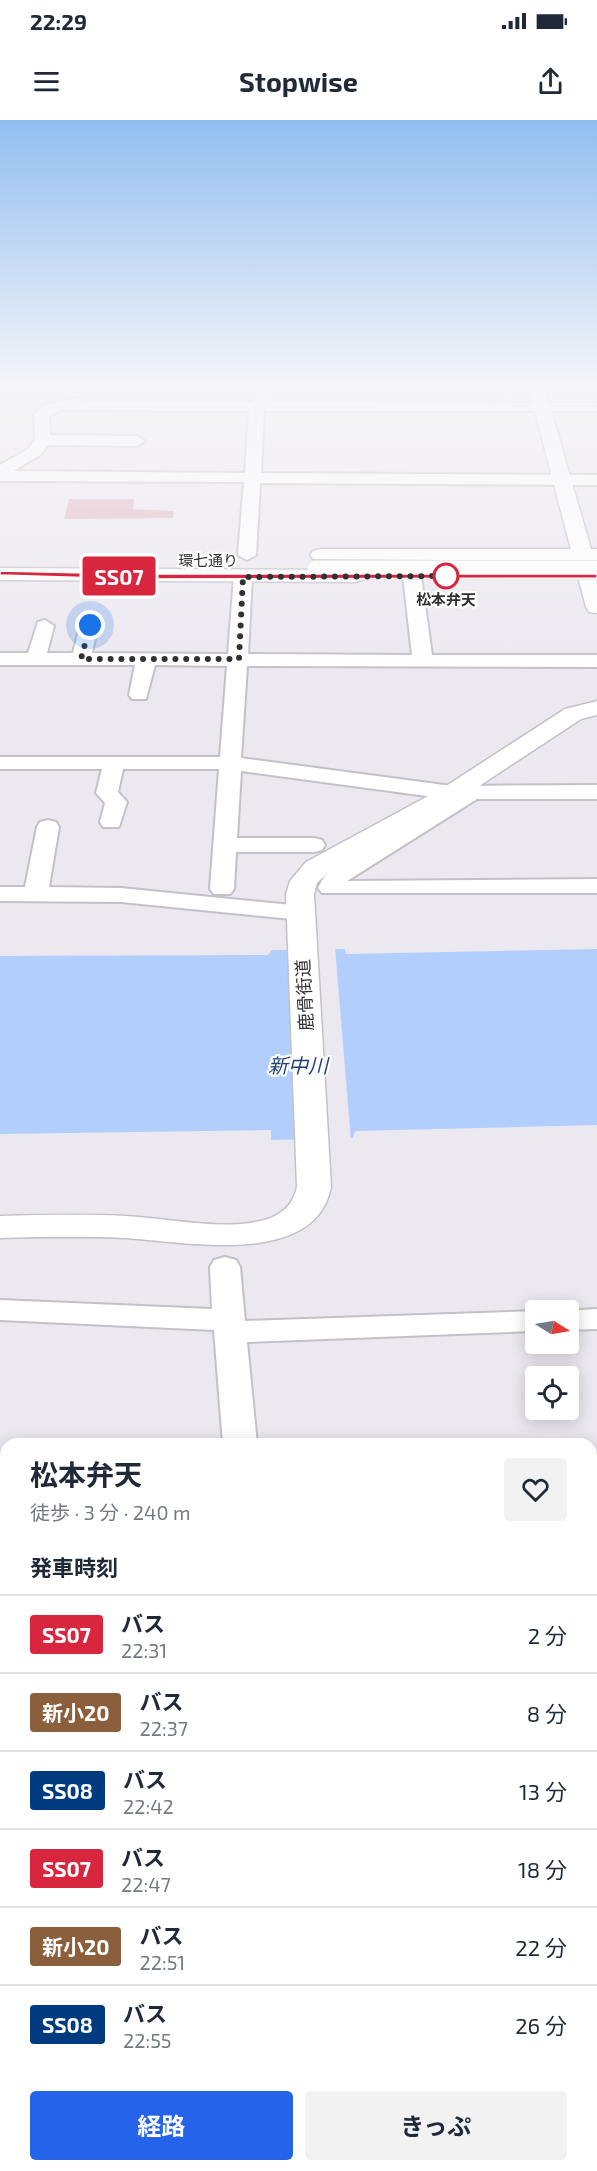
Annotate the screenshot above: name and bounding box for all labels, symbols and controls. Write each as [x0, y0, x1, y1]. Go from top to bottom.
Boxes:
text: 22:29 [30, 8, 87, 34]
icon: menu [30, 65, 63, 98]
text: Stopwise [239, 65, 358, 97]
icon: share [534, 65, 567, 98]
street label: 環七通り [178, 551, 238, 569]
line badge: SS07 [77, 556, 161, 596]
marker: 松本弁天 [433, 563, 459, 589]
text: SS07 [95, 564, 143, 589]
place label: 松本弁天 [416, 590, 476, 608]
your location [75, 610, 105, 640]
street label: 鹿骨街道 [291, 959, 317, 1032]
water label: 新中川 [268, 1053, 330, 1077]
north arrow [525, 1300, 579, 1354]
map controls [525, 1300, 579, 1420]
button: locate [525, 1366, 579, 1420]
text: 松本弁天 [30, 1457, 142, 1491]
button: heart [504, 1458, 567, 1521]
text: 徒歩 · 3 分 · 240 m [30, 1500, 190, 1524]
text: 発車時刻 [30, 1554, 118, 1580]
text: バス [121, 1610, 165, 1636]
text: SS07 [42, 1622, 91, 1647]
text: 2 分 [528, 1622, 567, 1648]
text: 22:31 [121, 1638, 167, 1662]
text: バス [139, 1688, 183, 1714]
text: 新小20 [42, 1700, 109, 1725]
text: 8 分 [527, 1700, 567, 1726]
text: 22:37 [139, 1716, 188, 1740]
text: バス [123, 1766, 167, 1792]
text: SS08 [42, 1778, 93, 1803]
text: 13 分 [519, 1778, 567, 1804]
text: 22:42 [123, 1794, 174, 1818]
text: バス [121, 1844, 165, 1870]
text: SS07 [42, 1856, 91, 1881]
text: 18 分 [518, 1856, 567, 1882]
text: 22:47 [121, 1872, 171, 1896]
text: バス [139, 1922, 183, 1948]
text: 新小20 [42, 1934, 109, 1959]
text: 22 分 [515, 1934, 567, 1960]
text: 22:51 [139, 1950, 185, 1974]
text: バス [123, 2000, 167, 2026]
text: SS08 [42, 2012, 93, 2037]
text: 26 分 [515, 2012, 567, 2038]
text: 22:55 [123, 2028, 172, 2052]
button: 経路 [30, 2091, 293, 2160]
button: きっぷ [305, 2091, 567, 2160]

